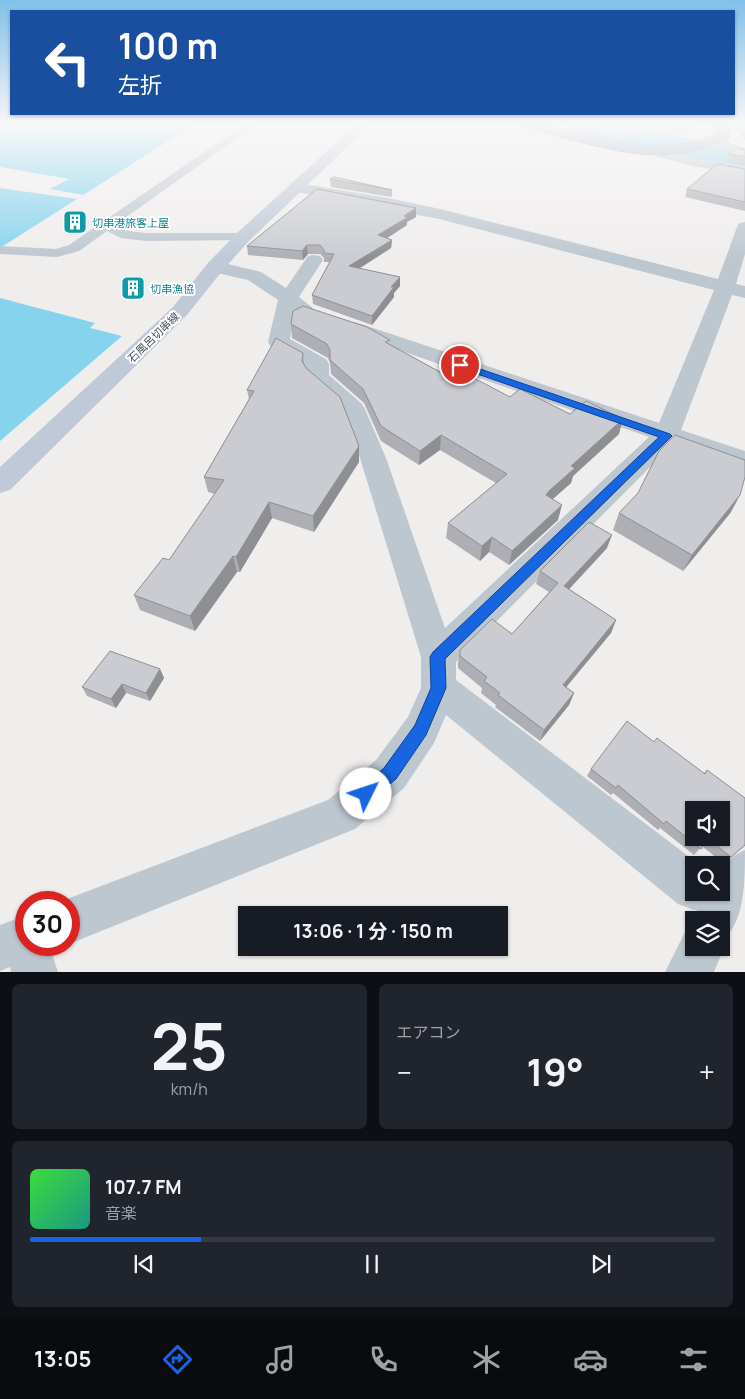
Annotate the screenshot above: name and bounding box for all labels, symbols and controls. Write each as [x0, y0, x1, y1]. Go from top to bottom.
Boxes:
text: 100 m [118, 22, 218, 70]
icon: left [35, 30, 100, 95]
text: 左折 [118, 70, 162, 100]
building icon: 切串港旅客上屋 [62, 209, 88, 235]
place label: 切串港旅客上屋 [92, 215, 169, 230]
building icon: 切串漁協 [120, 275, 146, 301]
place label: 切串漁協 [150, 281, 194, 296]
street label: 石風呂切串線 [124, 309, 182, 365]
pin [439, 344, 481, 386]
icon: arrive [446, 351, 474, 379]
position arrow [339, 767, 391, 819]
map controls [685, 801, 730, 956]
button: sound [685, 801, 730, 846]
button: search [685, 856, 730, 901]
speed limit sign: 30 [15, 891, 80, 956]
button: layers [685, 911, 730, 956]
text: 13:06 · 1 分 · 150 m [293, 918, 453, 944]
text: 25 [151, 1001, 228, 1090]
text: エアコン [397, 1021, 461, 1043]
text: 19° [527, 1045, 584, 1097]
text: − [397, 1053, 412, 1091]
text: + [699, 1053, 715, 1091]
text: km/h [171, 1078, 208, 1100]
text: 107.7 FM [105, 1174, 182, 1200]
text: 音楽 [105, 1202, 137, 1224]
icon: previous [130, 1250, 158, 1278]
icon: pause [358, 1250, 386, 1278]
icon: next [587, 1250, 615, 1278]
icon: directions [160, 1342, 195, 1377]
icon: music [263, 1342, 298, 1377]
icon: phone [366, 1342, 401, 1377]
icon: climate [469, 1342, 504, 1377]
icon: car [573, 1342, 608, 1377]
icon: filters [676, 1342, 711, 1377]
text: 13:05 [34, 1344, 91, 1374]

